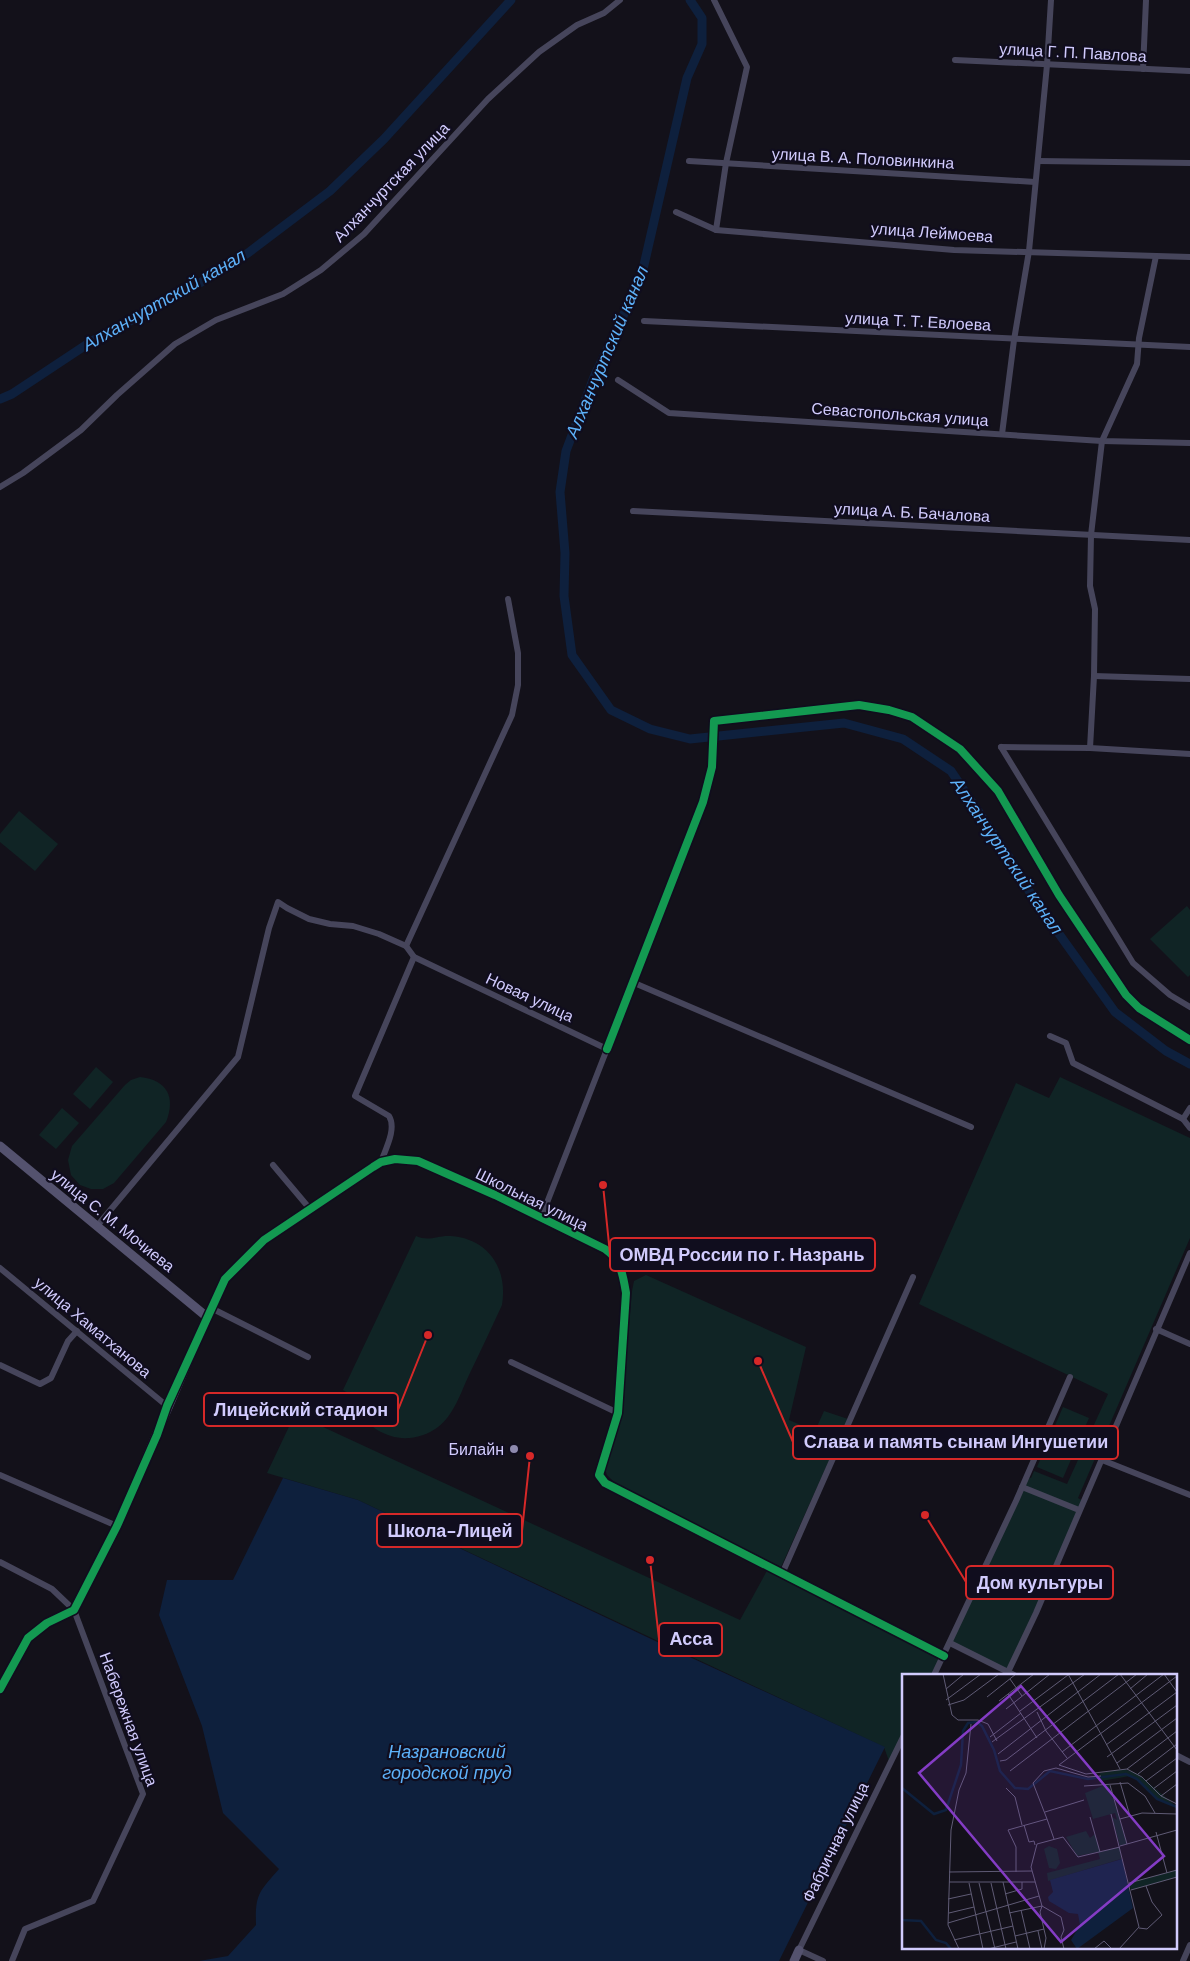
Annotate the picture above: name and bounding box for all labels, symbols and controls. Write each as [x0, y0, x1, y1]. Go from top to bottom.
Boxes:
street label: улица Г. П. Павлова [999, 38, 1147, 67]
street label: Алханчуртская улица [329, 118, 454, 247]
street label: улица В. А. Половинкина [771, 143, 955, 174]
street label: улица Леймоева [870, 218, 994, 247]
water label: Алханчуртский канал [77, 243, 250, 357]
water label: Алханчуртский канал [559, 262, 654, 443]
street label: улица Т. Т. Евлоева [845, 307, 992, 336]
street label: Севастопольская улица [811, 398, 989, 431]
street label: улица А. Б. Бачалова [833, 498, 991, 527]
water label: Алханчуртский канал [945, 772, 1069, 939]
street label: Новая улица [482, 968, 577, 1027]
street label: Школьная улица [472, 1163, 592, 1236]
street label: улица С. М. Мочиева [46, 1164, 179, 1277]
callout: ОМВД России по г. Назрань [610, 1238, 875, 1271]
text: ОМВД России по г. Назрань [620, 1243, 865, 1267]
street label: улица Хаматханова [30, 1272, 156, 1383]
callout: Лицейский стадион [204, 1393, 398, 1426]
text: Лицейский стадион [214, 1398, 388, 1422]
callout: Слава и память сынам Ингушетии [793, 1426, 1118, 1459]
text: Слава и память сынам Ингушетии [804, 1430, 1108, 1454]
place label: Билайн [449, 1439, 504, 1460]
marker: Билайн [508, 1443, 520, 1455]
callout: Школа-Лицей [377, 1514, 522, 1547]
text: Школа-Лицей [387, 1519, 513, 1543]
callout: Дом культуры [966, 1566, 1113, 1599]
text: Дом культуры [977, 1571, 1103, 1595]
callout: Асса [659, 1623, 722, 1656]
text: Асса [669, 1627, 713, 1651]
street label: Набережная улица [95, 1649, 163, 1789]
inset map [902, 1674, 1178, 1948]
water label: Назрановский городской пруд [382, 1740, 512, 1785]
street label: Фабричная улица [797, 1779, 874, 1906]

